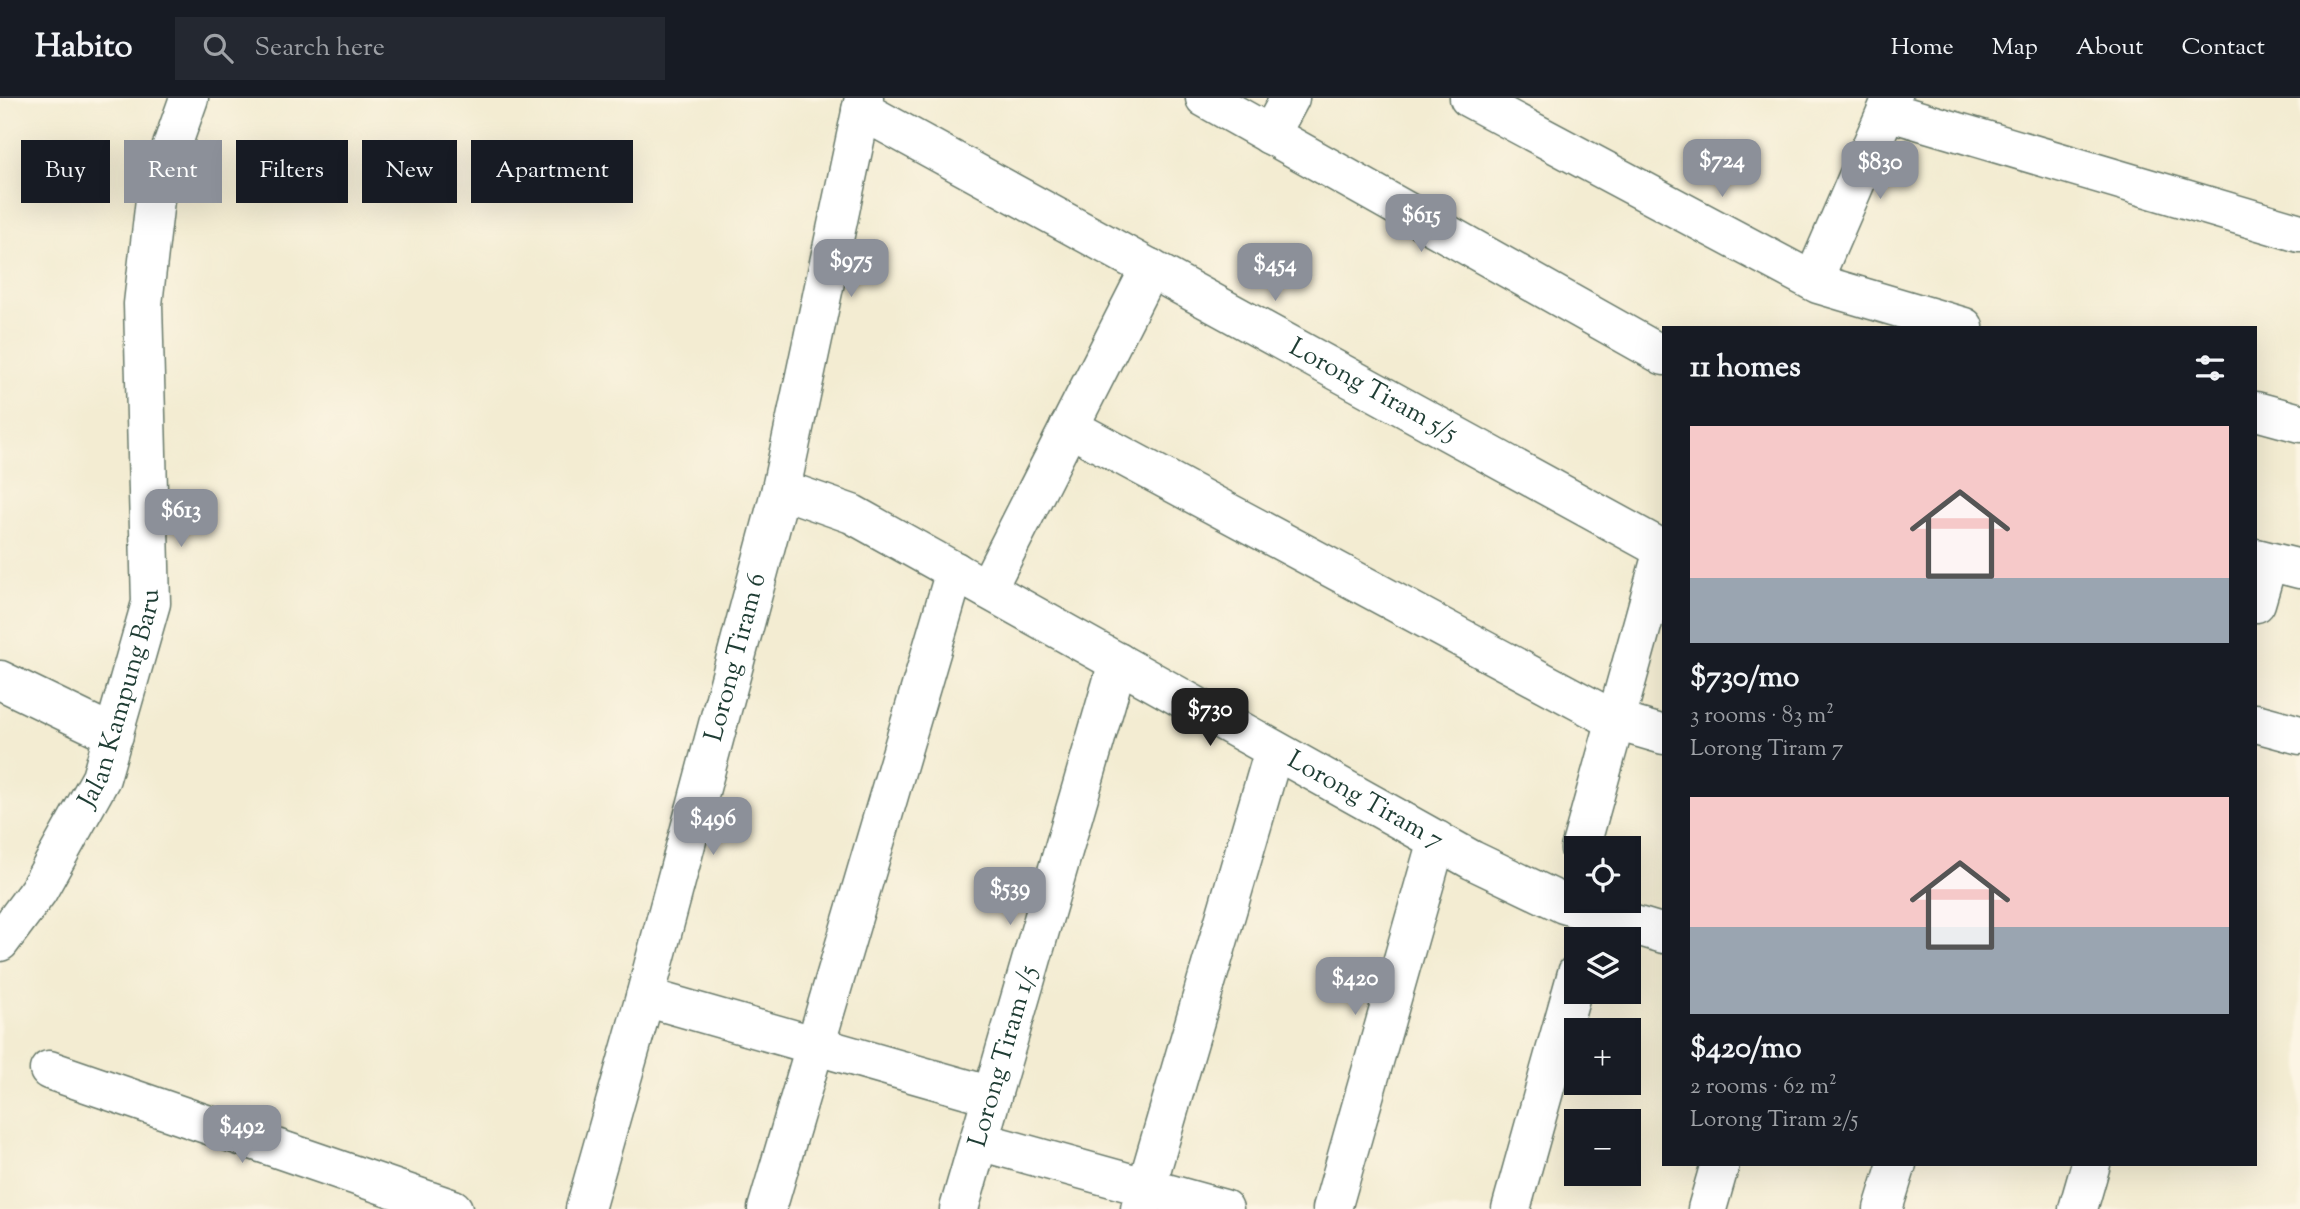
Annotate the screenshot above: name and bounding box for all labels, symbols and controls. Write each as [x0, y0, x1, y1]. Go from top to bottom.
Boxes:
search box [175, 17, 665, 80]
text: Habito [35, 24, 133, 72]
icon: search [199, 29, 237, 67]
text: Search here [255, 30, 385, 67]
text: Home [1891, 31, 1954, 65]
text: Map [1992, 31, 2038, 65]
text: About [2076, 31, 2143, 65]
text: Contact [2181, 31, 2265, 65]
chip: Buy [21, 140, 110, 203]
chip: Rent [124, 140, 222, 203]
chip: Filters [236, 140, 348, 203]
chip: New [362, 140, 457, 203]
chip: Apartment [471, 140, 633, 203]
pin: $724 [1681, 140, 1763, 199]
pin: $830 [1839, 141, 1921, 201]
text: $724 [1699, 145, 1745, 178]
text: $830 [1857, 147, 1903, 180]
pin: $615 [1380, 194, 1462, 254]
text: $615 [1401, 200, 1441, 233]
pin: $975 [810, 240, 892, 299]
pin: $454 [1234, 244, 1316, 303]
text: $975 [830, 245, 872, 278]
text: $454 [1253, 249, 1297, 282]
street label: Lorong Tiram 5/5 [1282, 329, 1464, 452]
text: 11 homes [1690, 347, 1801, 390]
icon: filters [2191, 349, 2229, 387]
icon: home [1897, 471, 2023, 597]
pin: $613 [140, 490, 222, 549]
text: $613 [161, 495, 201, 528]
street label: Lorong Tiram 6 [696, 569, 776, 746]
street label: Jalan Kampung Baru [68, 589, 170, 816]
text: $730/mo [1690, 657, 1799, 700]
pin: $730 [1169, 688, 1251, 748]
text: $730 [1187, 694, 1233, 727]
text: 3 rooms · 83 m² [1690, 700, 1834, 733]
text: Lorong Tiram 7 [1690, 733, 1843, 766]
street label: Lorong Tiram 7 [1280, 742, 1450, 859]
pin: $496 [672, 798, 754, 857]
text: $496 [690, 803, 736, 836]
map controls [1564, 836, 1641, 1186]
button: locate [1564, 836, 1641, 913]
icon: home [1897, 842, 2023, 968]
pin: $539 [969, 868, 1051, 927]
text: $539 [990, 873, 1030, 906]
button: layers [1564, 927, 1641, 1004]
pin: $420 [1314, 958, 1396, 1017]
street label: Lorong Tiram 1/5 [959, 961, 1047, 1151]
text: $420 [1332, 963, 1378, 996]
button: + [1564, 1018, 1641, 1095]
text: $420/mo [1690, 1028, 1802, 1071]
text: 2 rooms · 62 m² [1690, 1071, 1837, 1104]
text: Lorong Tiram 2/5 [1690, 1104, 1858, 1137]
pin: $492 [201, 1105, 283, 1165]
button: − [1564, 1109, 1641, 1186]
text: $492 [219, 1111, 265, 1144]

